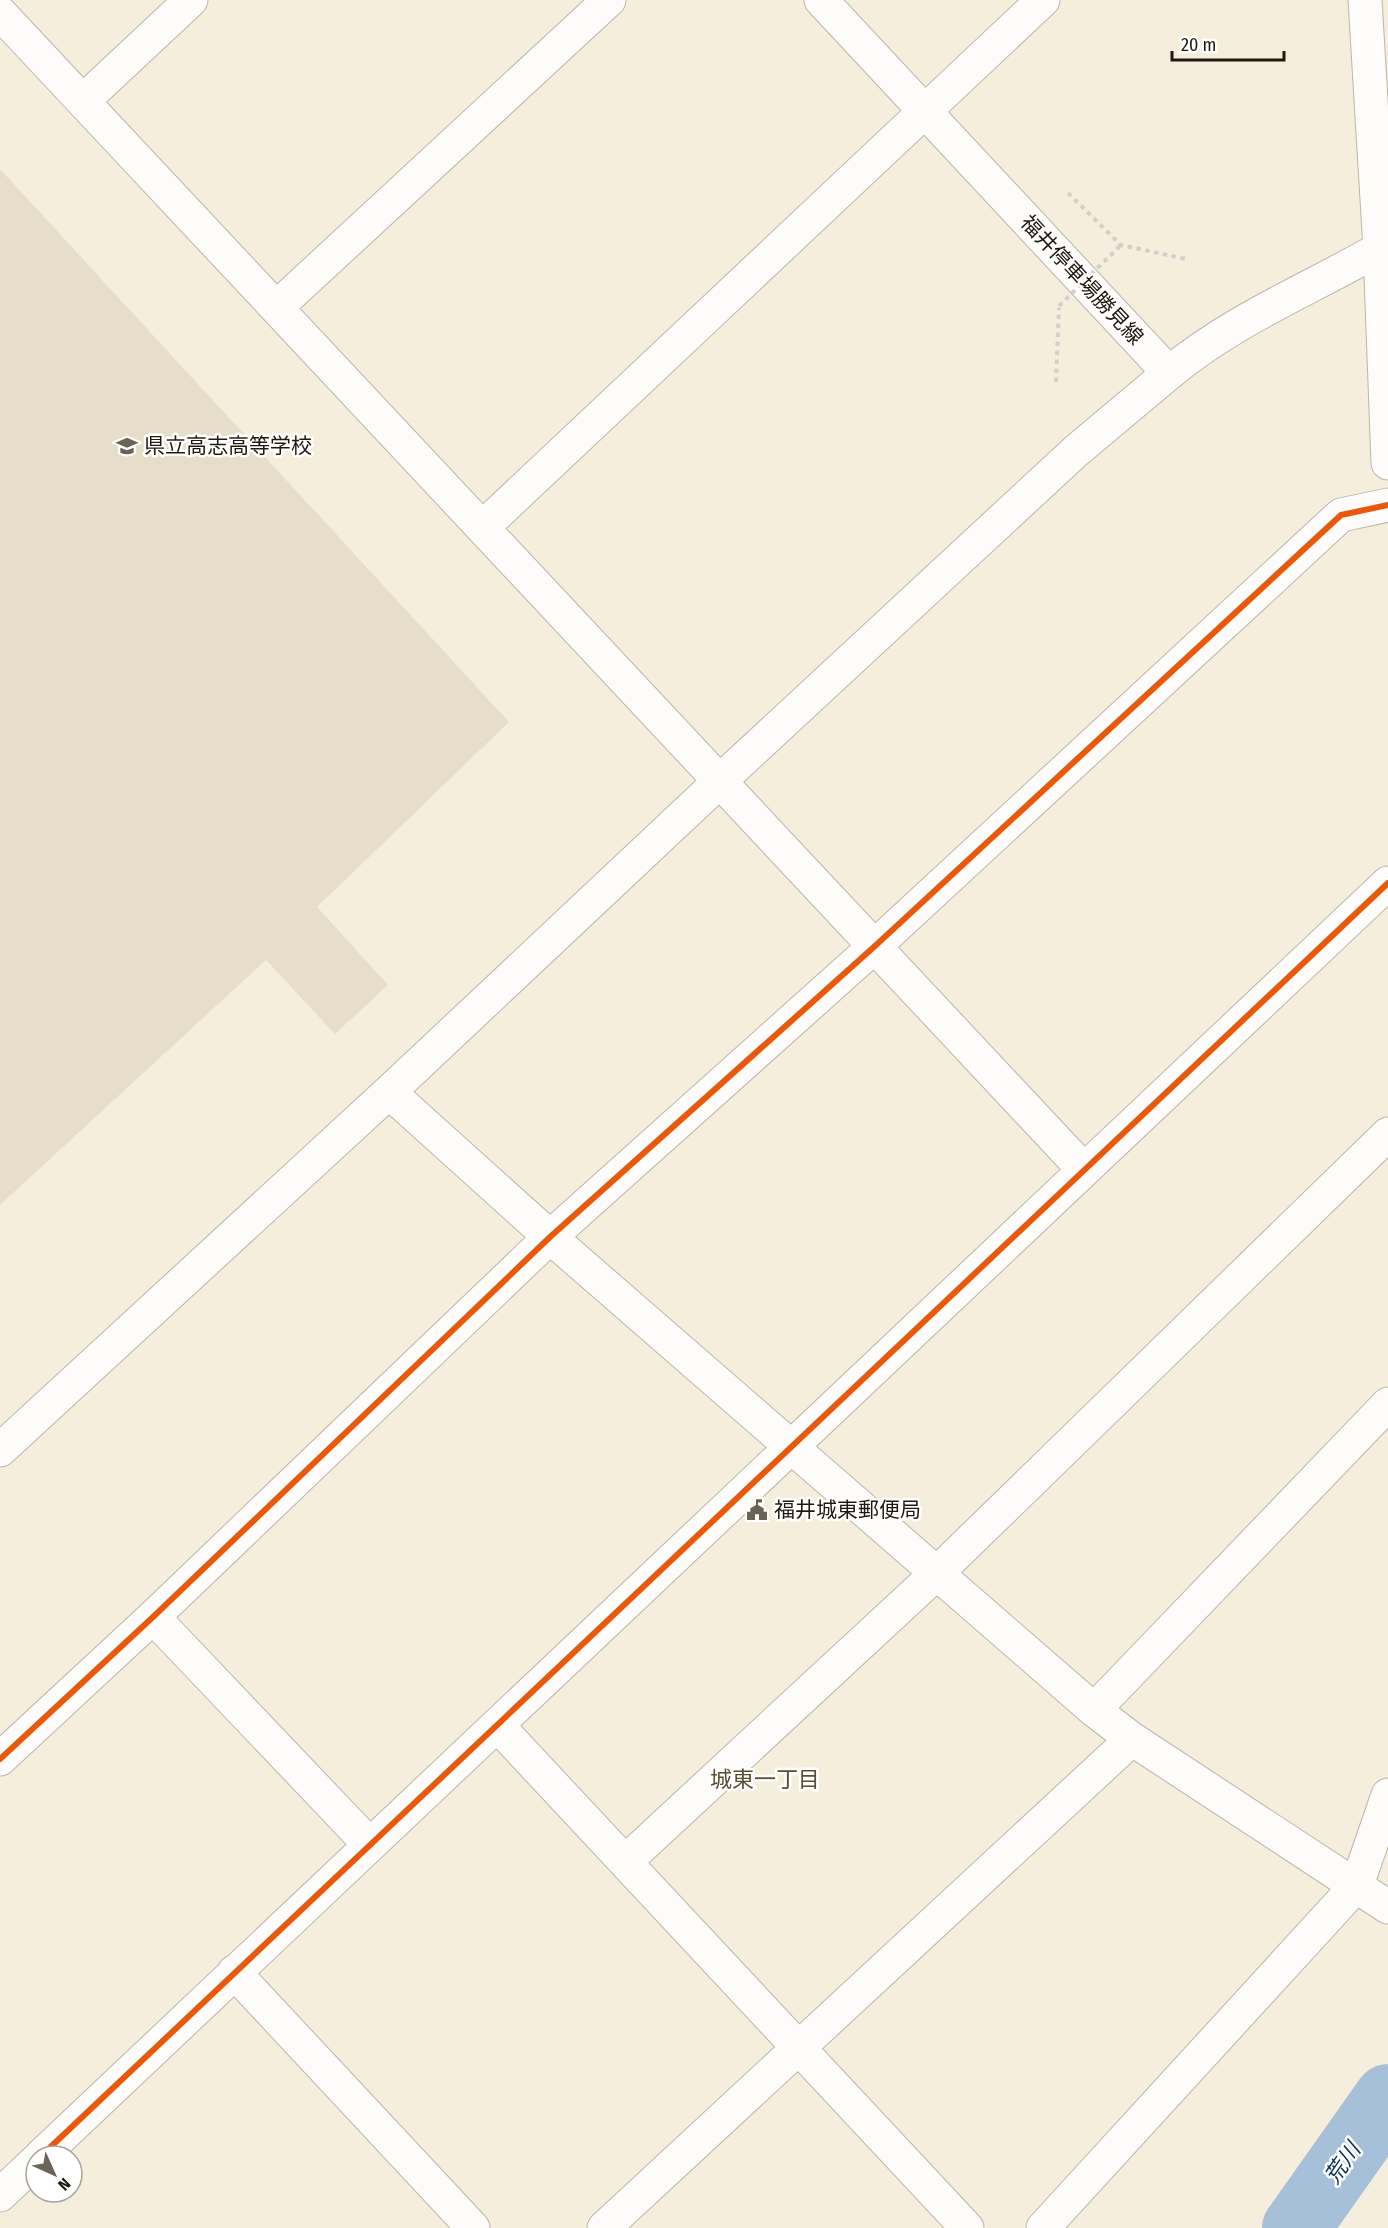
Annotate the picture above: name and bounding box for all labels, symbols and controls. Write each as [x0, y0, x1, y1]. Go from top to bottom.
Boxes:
scale bar [1172, 24, 1284, 62]
text: 20 m [1181, 34, 1216, 56]
street label: 福井停車場勝見線 [1015, 210, 1149, 350]
place label: 県立高志高等学校 [144, 433, 312, 459]
school or university icon: 県立高志高等学校 [115, 434, 139, 458]
place label: 福井城東郵便局 [774, 1497, 921, 1523]
public building icon: 福井城東郵便局 [745, 1498, 769, 1522]
district label: 城東一丁目 [710, 1766, 820, 1793]
water label: 荒川 [1319, 2136, 1367, 2189]
north arrow [24, 2144, 84, 2204]
text: N [54, 2174, 74, 2194]

